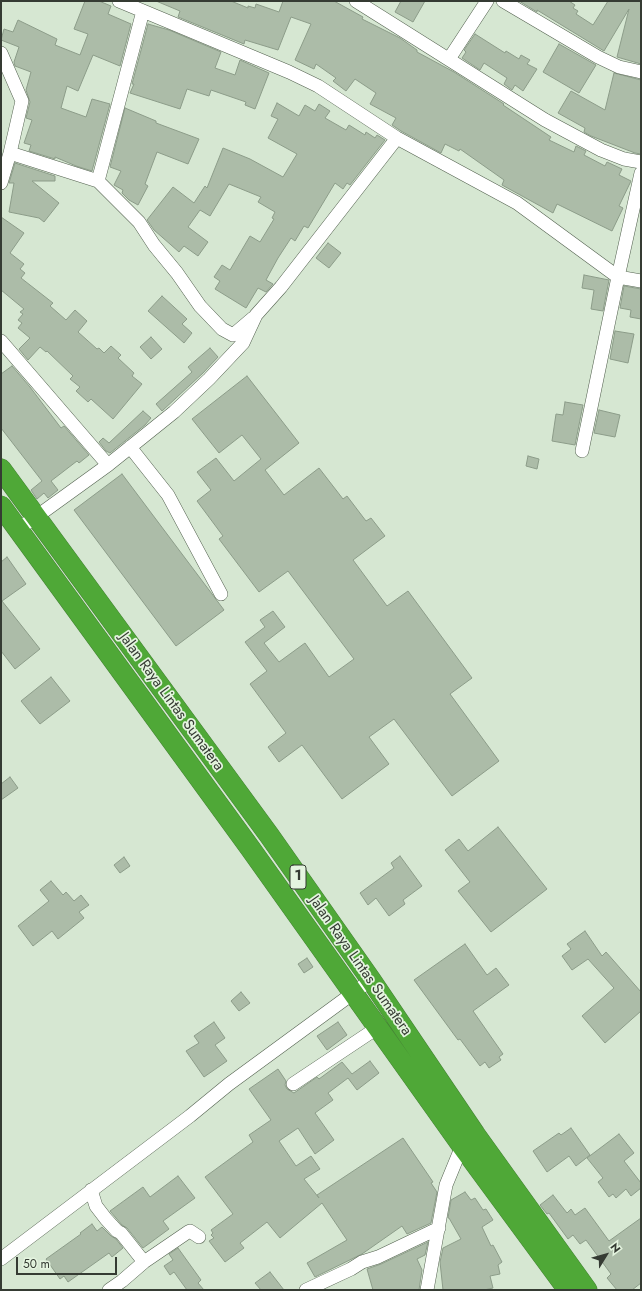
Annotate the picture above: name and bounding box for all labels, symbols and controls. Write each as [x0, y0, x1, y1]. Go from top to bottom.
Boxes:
street label: Jalan Raya Lintas Sumatera [115, 629, 227, 775]
road number: 1 [290, 865, 306, 889]
street label: Jalan Raya Lintas Sumatera [305, 893, 415, 1039]
north arrow [586, 1235, 626, 1275]
text: N [607, 1239, 625, 1256]
scale bar [18, 1249, 119, 1275]
text: 50 m [23, 1255, 50, 1273]

